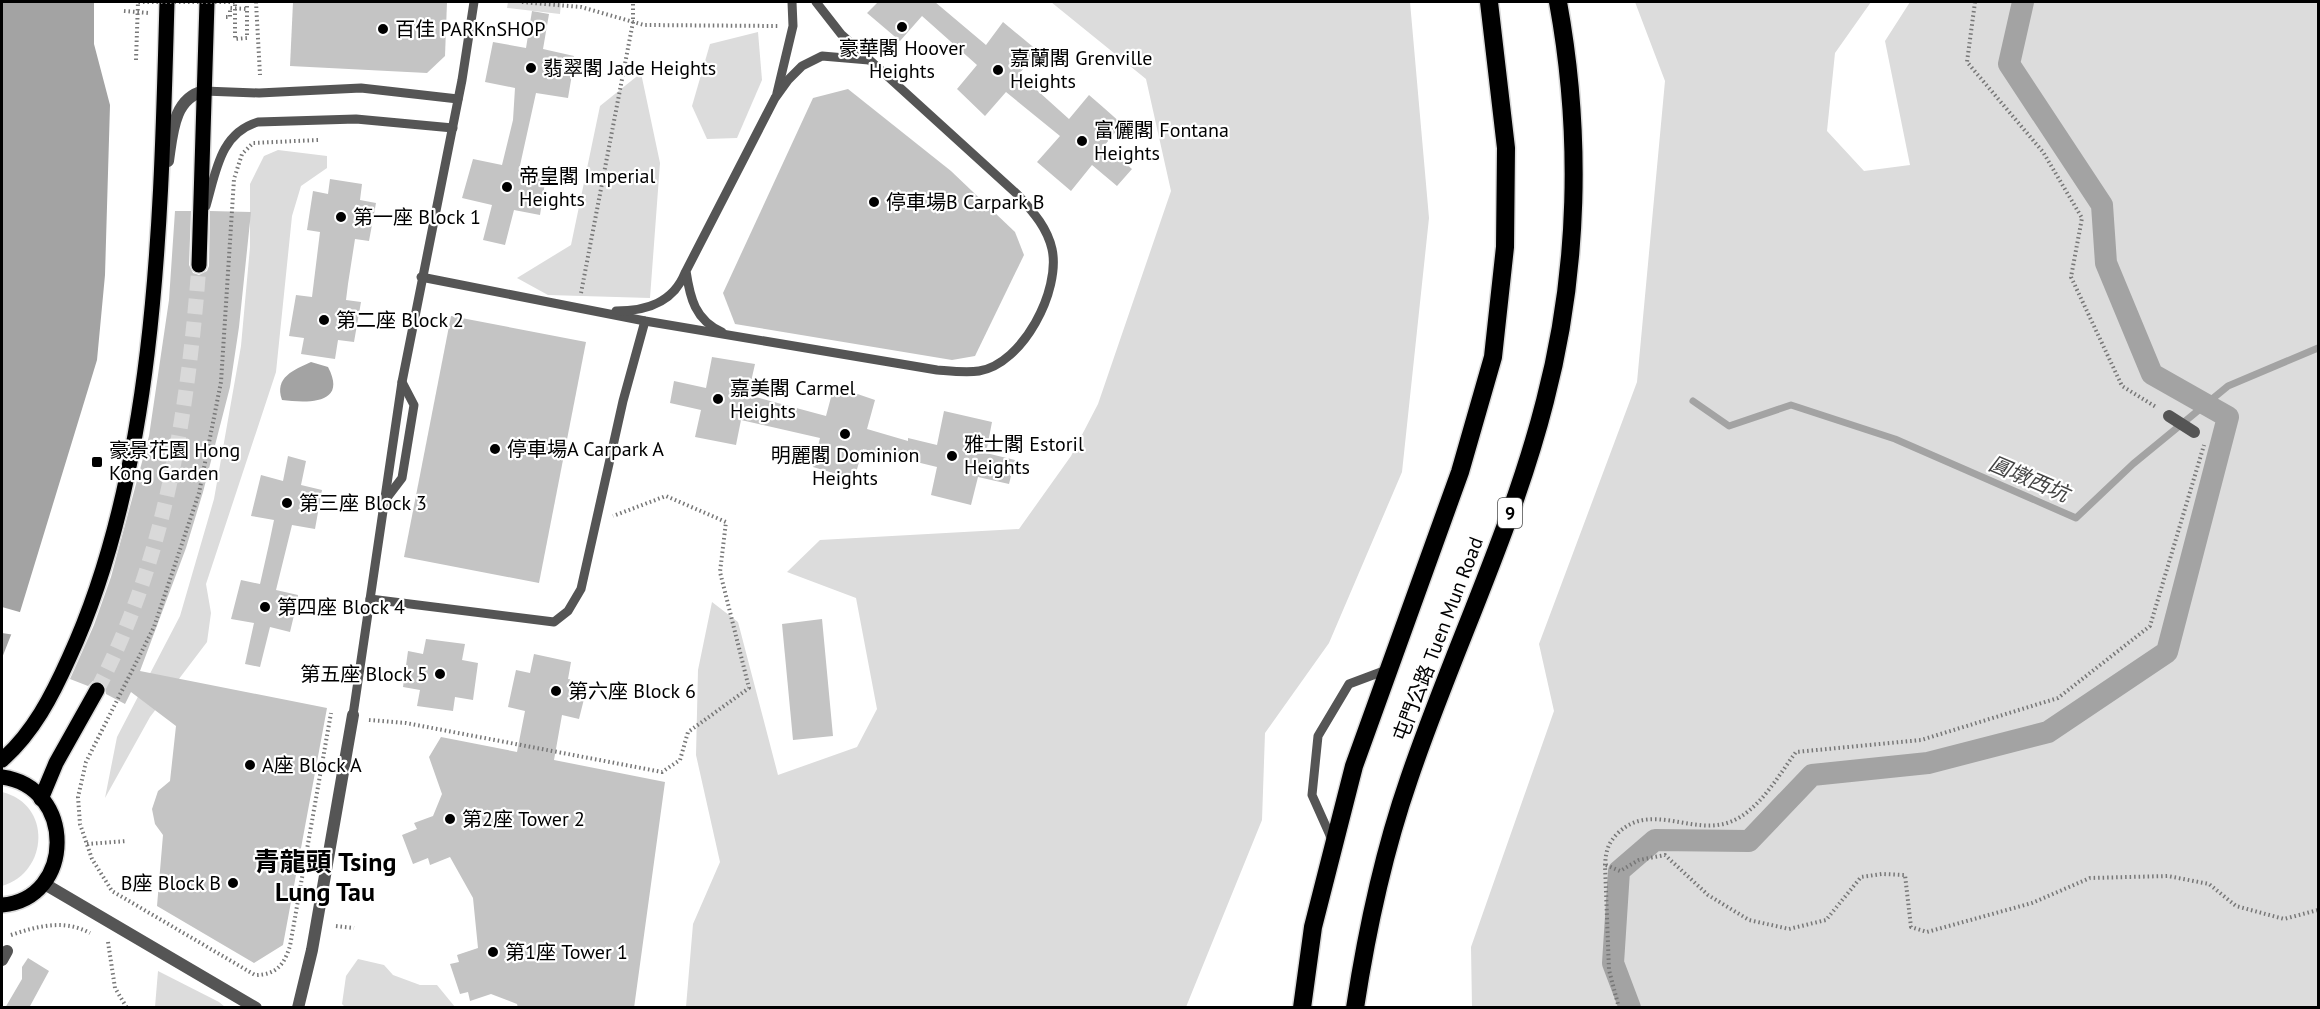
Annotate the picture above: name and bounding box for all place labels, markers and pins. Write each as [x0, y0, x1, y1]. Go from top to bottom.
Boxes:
place label: 百佳 PARKnSHOP [395, 16, 545, 42]
marker: 豪華閣 Hoover Heights [895, 20, 909, 34]
marker: 百佳 PARKnSHOP [376, 22, 390, 36]
place label: 豪華閣 Hoover Heights [839, 35, 965, 84]
place label: 嘉蘭閣 Grenville Heights [1010, 45, 1152, 94]
place label: 翡翠閣 Jade Heights [543, 55, 716, 81]
marker: 翡翠閣 Jade Heights [524, 61, 538, 75]
marker: 嘉蘭閣 Grenville Heights [991, 63, 1005, 77]
place label: 富儷閣 Fontana Heights [1094, 117, 1229, 166]
marker: 富儷閣 Fontana Heights [1075, 134, 1089, 148]
place label: 帝皇閣 Imperial Heights [519, 163, 655, 212]
marker: 帝皇閣 Imperial Heights [500, 180, 514, 194]
place label: 停車場B Carpark B [886, 189, 1044, 215]
marker: 停車場B Carpark B [867, 195, 881, 209]
place label: 第一座 Block 1 [353, 204, 481, 230]
marker: 第一座 Block 1 [334, 210, 348, 224]
place label: 第二座 Block 2 [336, 307, 464, 333]
marker: 第二座 Block 2 [317, 313, 331, 327]
place label: 嘉美閣 Carmel Heights [730, 375, 856, 424]
marker: 嘉美閣 Carmel Heights [711, 392, 725, 406]
marker: 明麗閣 Dominion Heights [838, 427, 852, 441]
place label: 雅士閣 Estoril Heights [964, 431, 1084, 480]
place label: 停車場A Carpark A [507, 436, 664, 462]
place label: 豪景花園 Hong Kong Garden [109, 437, 240, 486]
marker: 停車場A Carpark A [488, 442, 502, 456]
place label: 明麗閣 Dominion Heights [771, 442, 919, 491]
marker: 雅士閣 Estoril Heights [945, 449, 959, 463]
marker: 豪景花園 Hong Kong Garden [90, 455, 104, 469]
place label: 第三座 Block 3 [299, 490, 427, 516]
marker: 第三座 Block 3 [280, 496, 294, 510]
place label: 第四座 Block 4 [277, 594, 405, 620]
marker: 第四座 Block 4 [258, 600, 272, 614]
place label: 第五座 Block 5 [300, 661, 428, 687]
marker: 第五座 Block 5 [433, 667, 447, 681]
place label: 第六座 Block 6 [568, 678, 696, 704]
marker: 第六座 Block 6 [549, 684, 563, 698]
place label: A座 Block A [262, 752, 362, 778]
marker: A座 Block A [243, 758, 257, 772]
place label: 第2座 Tower 2 [462, 806, 585, 832]
marker: 第2座 Tower 2 [443, 812, 457, 826]
place label: B座 Block B [121, 870, 221, 896]
marker: B座 Block B [226, 876, 240, 890]
place label: 第1座 Tower 1 [505, 939, 628, 965]
marker: 第1座 Tower 1 [486, 945, 500, 959]

